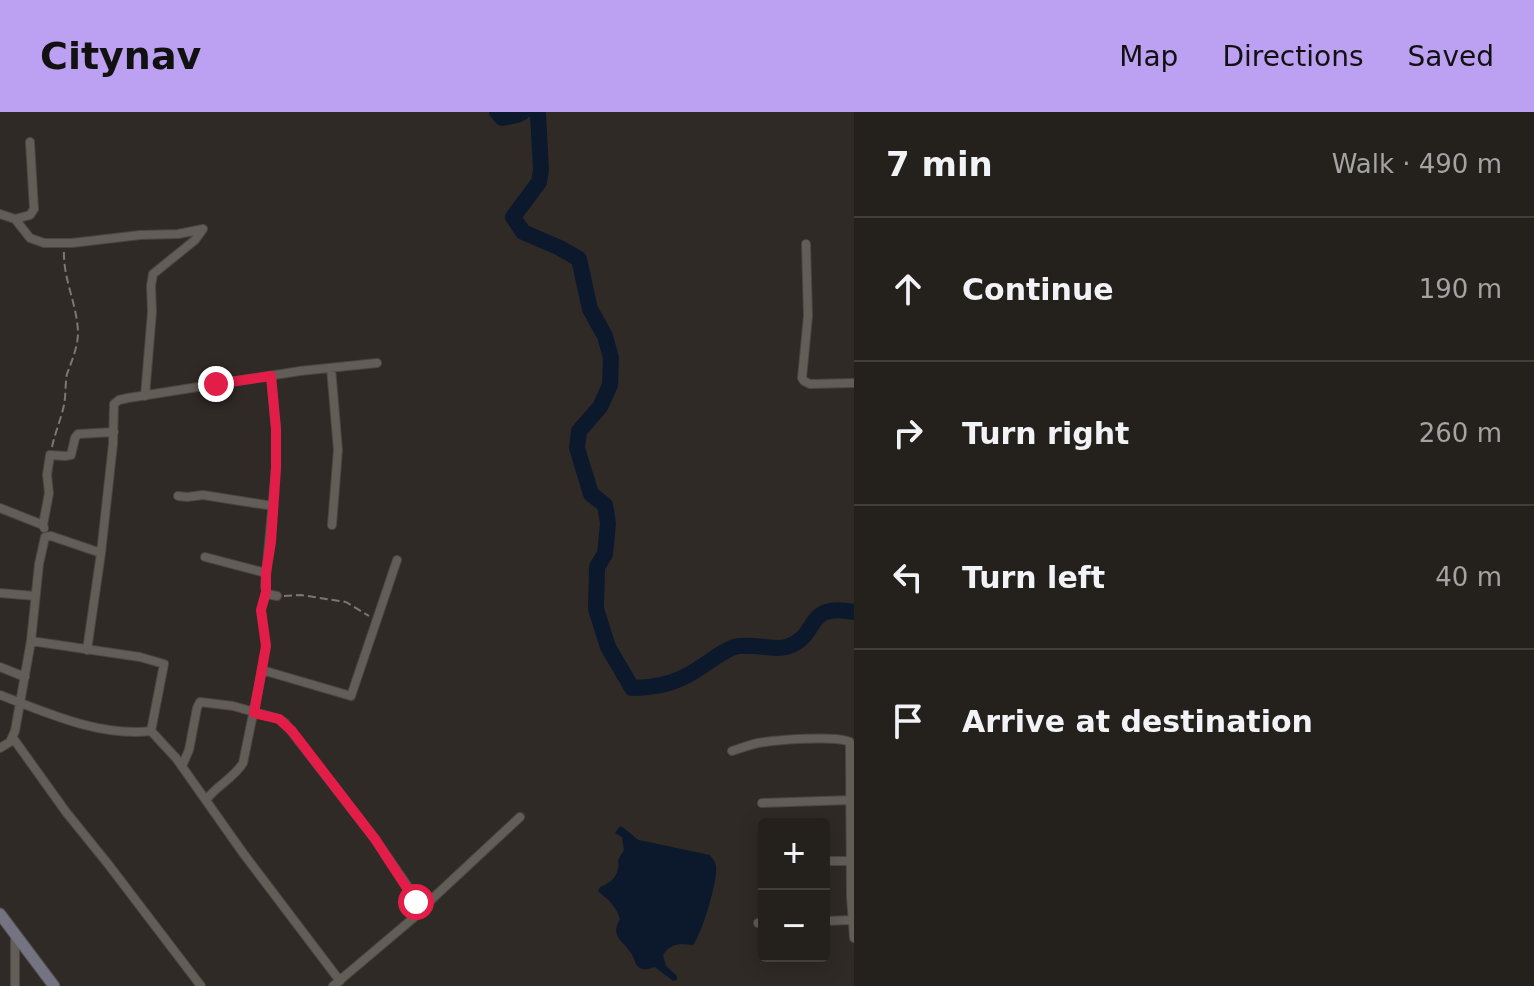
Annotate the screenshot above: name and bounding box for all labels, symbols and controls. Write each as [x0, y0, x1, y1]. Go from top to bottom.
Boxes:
text: Citynav [40, 34, 201, 78]
text: Map [1119, 40, 1178, 73]
text: Directions [1222, 40, 1363, 73]
text: Saved [1407, 40, 1494, 73]
text: 7 min [886, 144, 993, 184]
text: Walk · 490 m [1332, 149, 1502, 179]
icon: ahead [886, 267, 930, 311]
text: Continue [962, 272, 1114, 307]
text: 190 m [1419, 274, 1502, 304]
route end [198, 366, 234, 402]
icon: right [886, 411, 930, 455]
text: Turn right [962, 416, 1129, 451]
text: 260 m [1419, 418, 1502, 448]
icon: left [886, 555, 930, 599]
text: Turn left [962, 560, 1105, 595]
text: 40 m [1435, 562, 1502, 592]
icon: arrive [886, 699, 930, 743]
text: Arrive at destination [962, 704, 1313, 739]
map controls [758, 818, 830, 962]
button: + [758, 818, 830, 890]
route start [398, 884, 434, 920]
button: − [758, 890, 830, 962]

